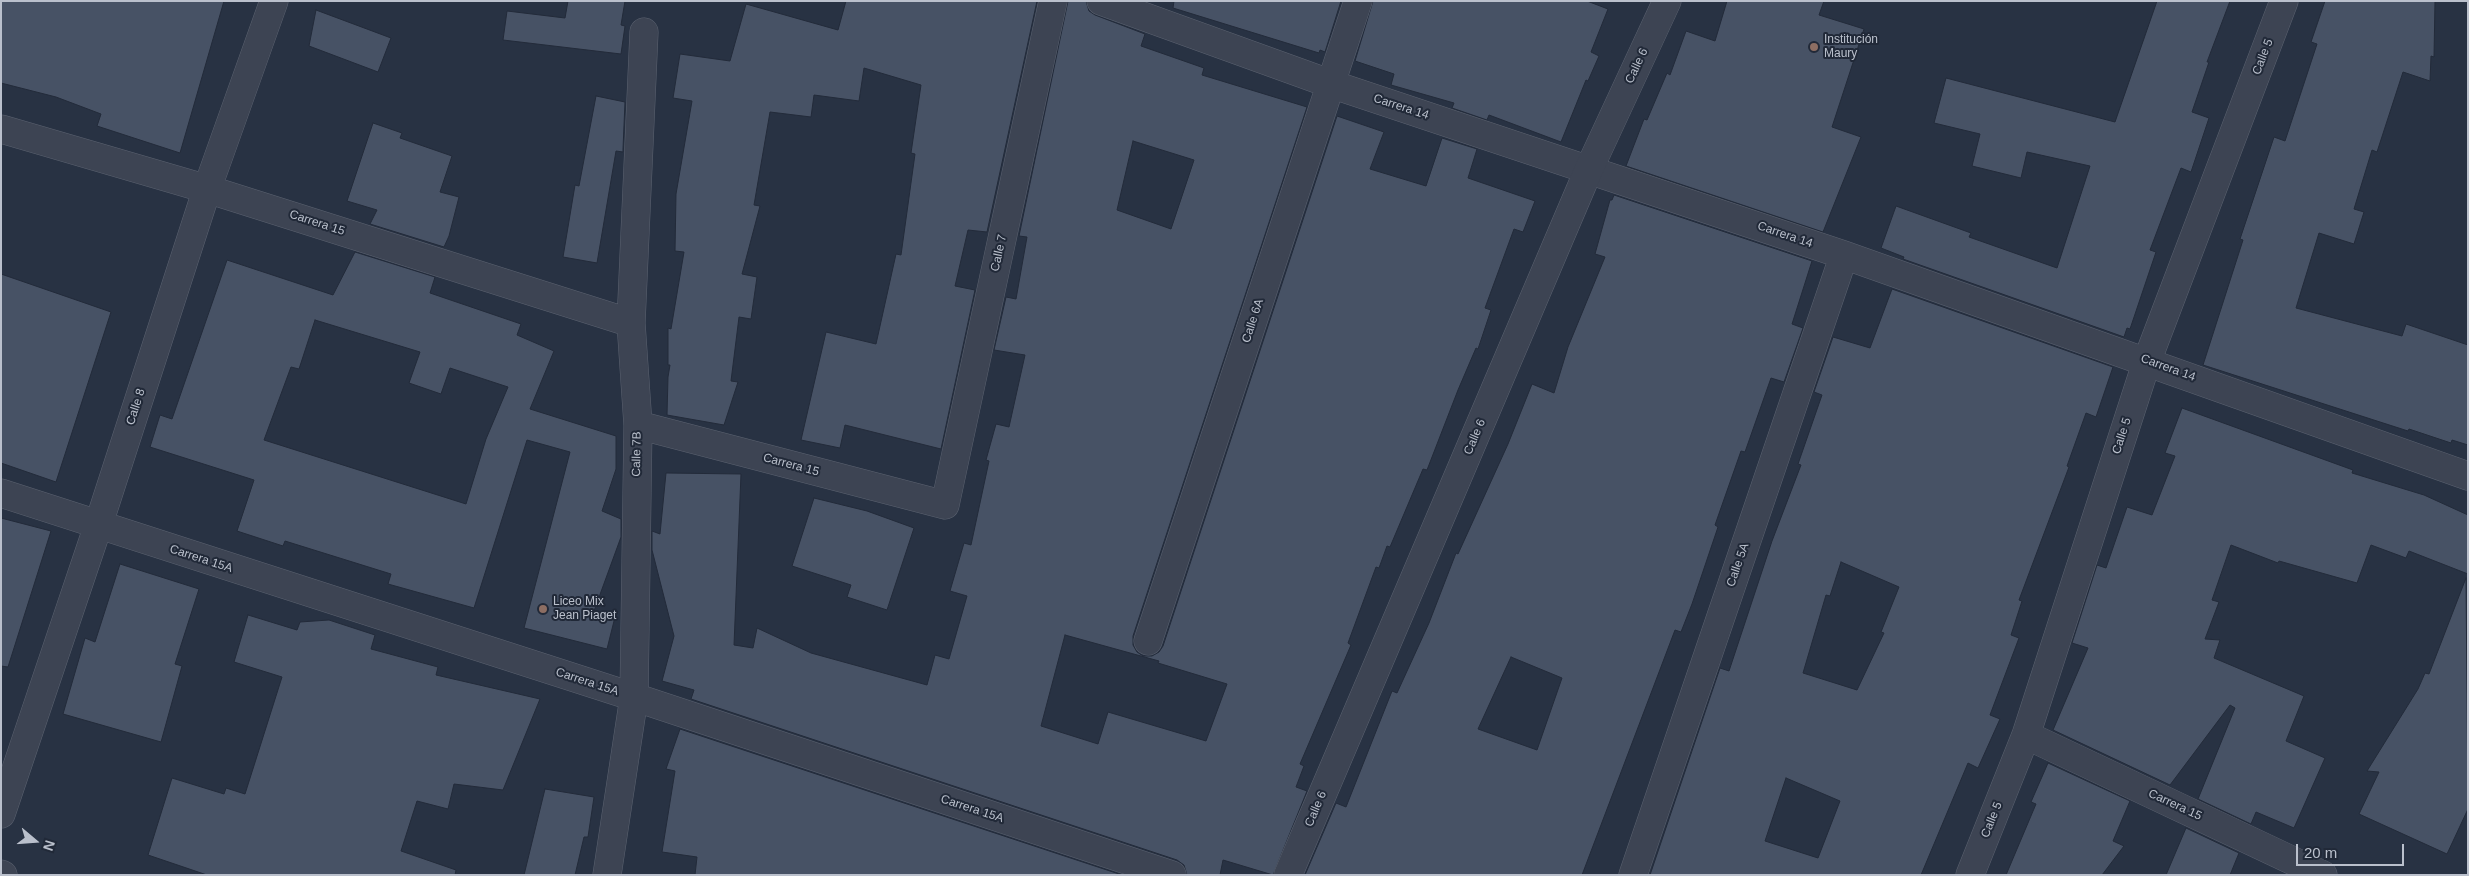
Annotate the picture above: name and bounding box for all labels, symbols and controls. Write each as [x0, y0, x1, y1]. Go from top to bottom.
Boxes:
place label: Institución Maury [1824, 33, 1878, 61]
street label: Calle 5 [2250, 37, 2276, 77]
marker: Institución Maury [1808, 41, 1820, 53]
street label: Calle 6 [1623, 46, 1651, 86]
street label: Carrera 14 [1372, 91, 1430, 123]
street label: Carrera 15 [288, 207, 346, 239]
street label: Carrera 14 [1756, 219, 1814, 251]
street label: Calle 7 [988, 233, 1010, 273]
street label: Calle 6A [1239, 297, 1267, 345]
street label: Carrera 14 [2139, 351, 2197, 385]
street label: Calle 8 [123, 387, 149, 427]
street label: Calle 5 [2109, 416, 2135, 456]
street label: Calle 6 [1461, 417, 1489, 457]
street label: Calle 7B [629, 431, 645, 477]
street label: Carrera 15 [761, 451, 821, 479]
street label: Calle 5A [1724, 541, 1752, 589]
street label: Carrera 15A [168, 542, 234, 576]
place label: Liceo Mix Jean Piaget [553, 595, 616, 623]
marker: Liceo Mix Jean Piaget [537, 603, 549, 615]
street label: Carrera 15A [554, 665, 620, 699]
street label: Carrera 15 [2146, 786, 2204, 824]
street label: Calle 6 [1302, 789, 1330, 829]
street label: Carrera 15A [939, 792, 1005, 826]
street label: Calle 5 [1978, 800, 2006, 840]
north arrow [10, 816, 60, 866]
scale bar [2299, 834, 2406, 866]
text: N [40, 838, 58, 853]
text: 20 m [2304, 844, 2337, 861]

